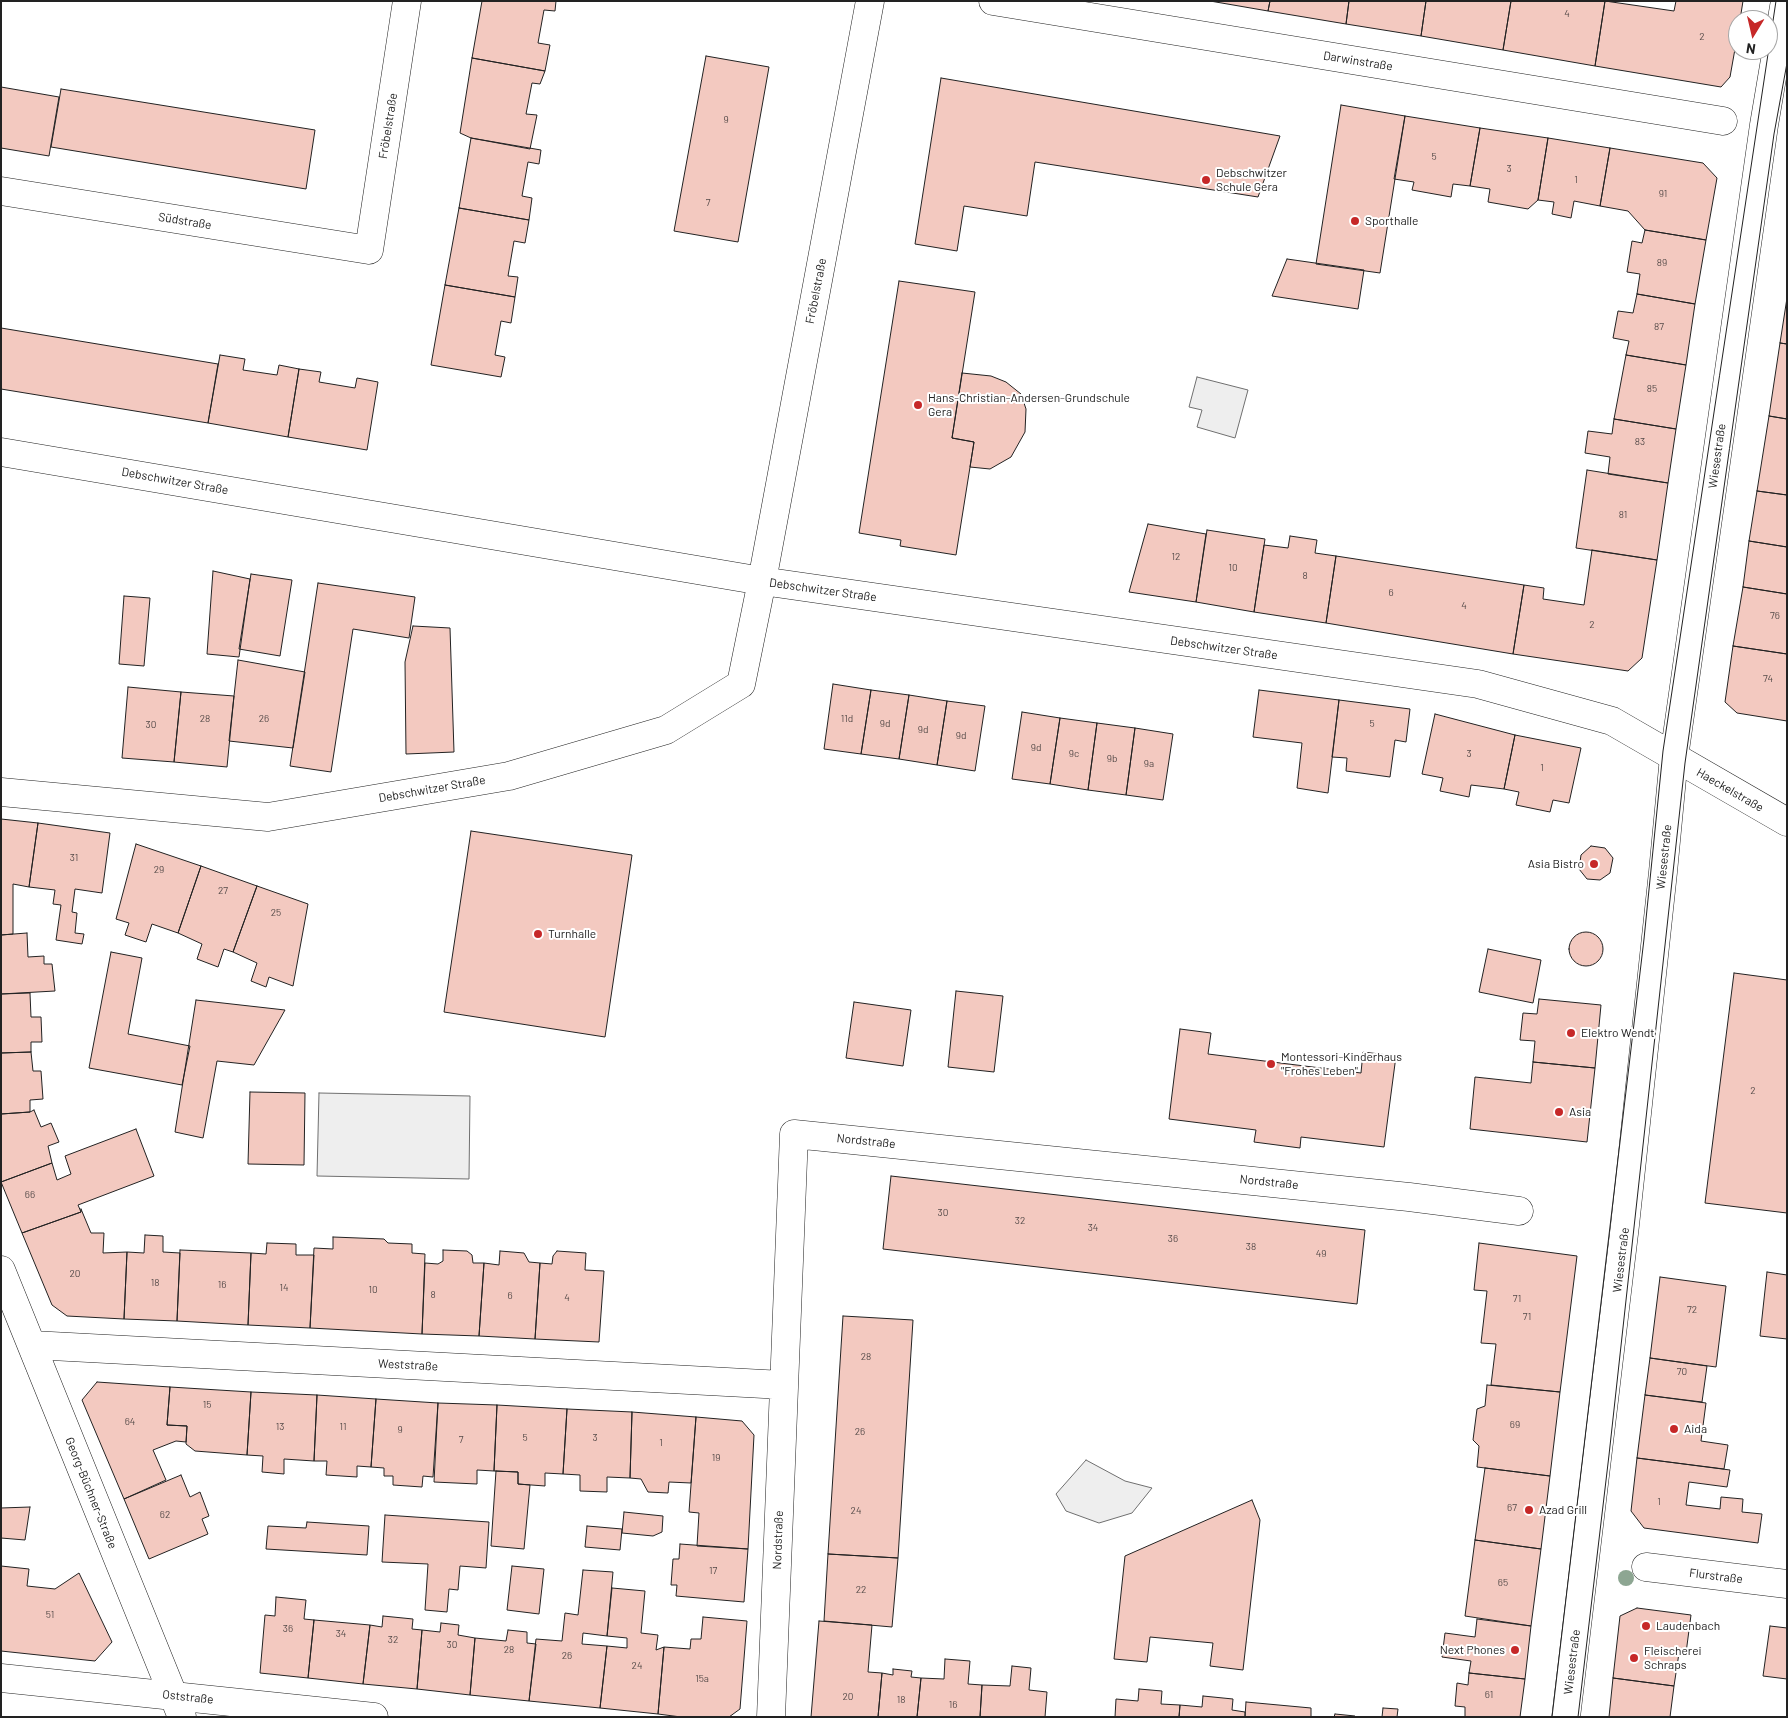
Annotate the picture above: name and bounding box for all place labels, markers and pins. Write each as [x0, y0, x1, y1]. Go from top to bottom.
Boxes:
place label: Debschwitzer Schule Gera [1216, 166, 1287, 194]
marker: Debschwitzer Schule Gera [1200, 174, 1212, 186]
place label: Sporthalle [1365, 214, 1419, 228]
marker: Sporthalle [1349, 215, 1361, 227]
place label: Hans-Christian-Andersen-Grundschule Gera [928, 391, 1130, 419]
marker: Hans-Christian-Andersen-Grundschule Gera [912, 399, 924, 411]
place label: Asia Bistro [1528, 857, 1584, 871]
marker: Asia Bistro [1588, 858, 1600, 870]
place label: Turnhalle [548, 927, 596, 941]
marker: Turnhalle [532, 928, 544, 940]
place label: Elektro Wendt [1581, 1026, 1655, 1040]
marker: Elektro Wendt [1565, 1027, 1577, 1039]
place label: Montessori-Kinderhaus "Frohes Leben" [1281, 1050, 1402, 1078]
marker: Montessori-Kinderhaus "Frohes Leben" [1265, 1058, 1277, 1070]
place label: Asia [1569, 1105, 1591, 1119]
marker: Asia [1553, 1106, 1565, 1118]
place label: Aida [1684, 1422, 1707, 1436]
marker: Aida [1668, 1423, 1680, 1435]
place label: Azad Grill [1539, 1503, 1587, 1517]
marker: Azad Grill [1523, 1504, 1535, 1516]
place label: Laudenbach [1656, 1619, 1720, 1633]
marker: Laudenbach [1640, 1620, 1652, 1632]
place label: Next Phones [1440, 1643, 1505, 1657]
marker: Next Phones [1509, 1644, 1521, 1656]
place label: Fleischerei Schraps [1644, 1644, 1702, 1672]
marker: Fleischerei Schraps [1628, 1652, 1640, 1664]

